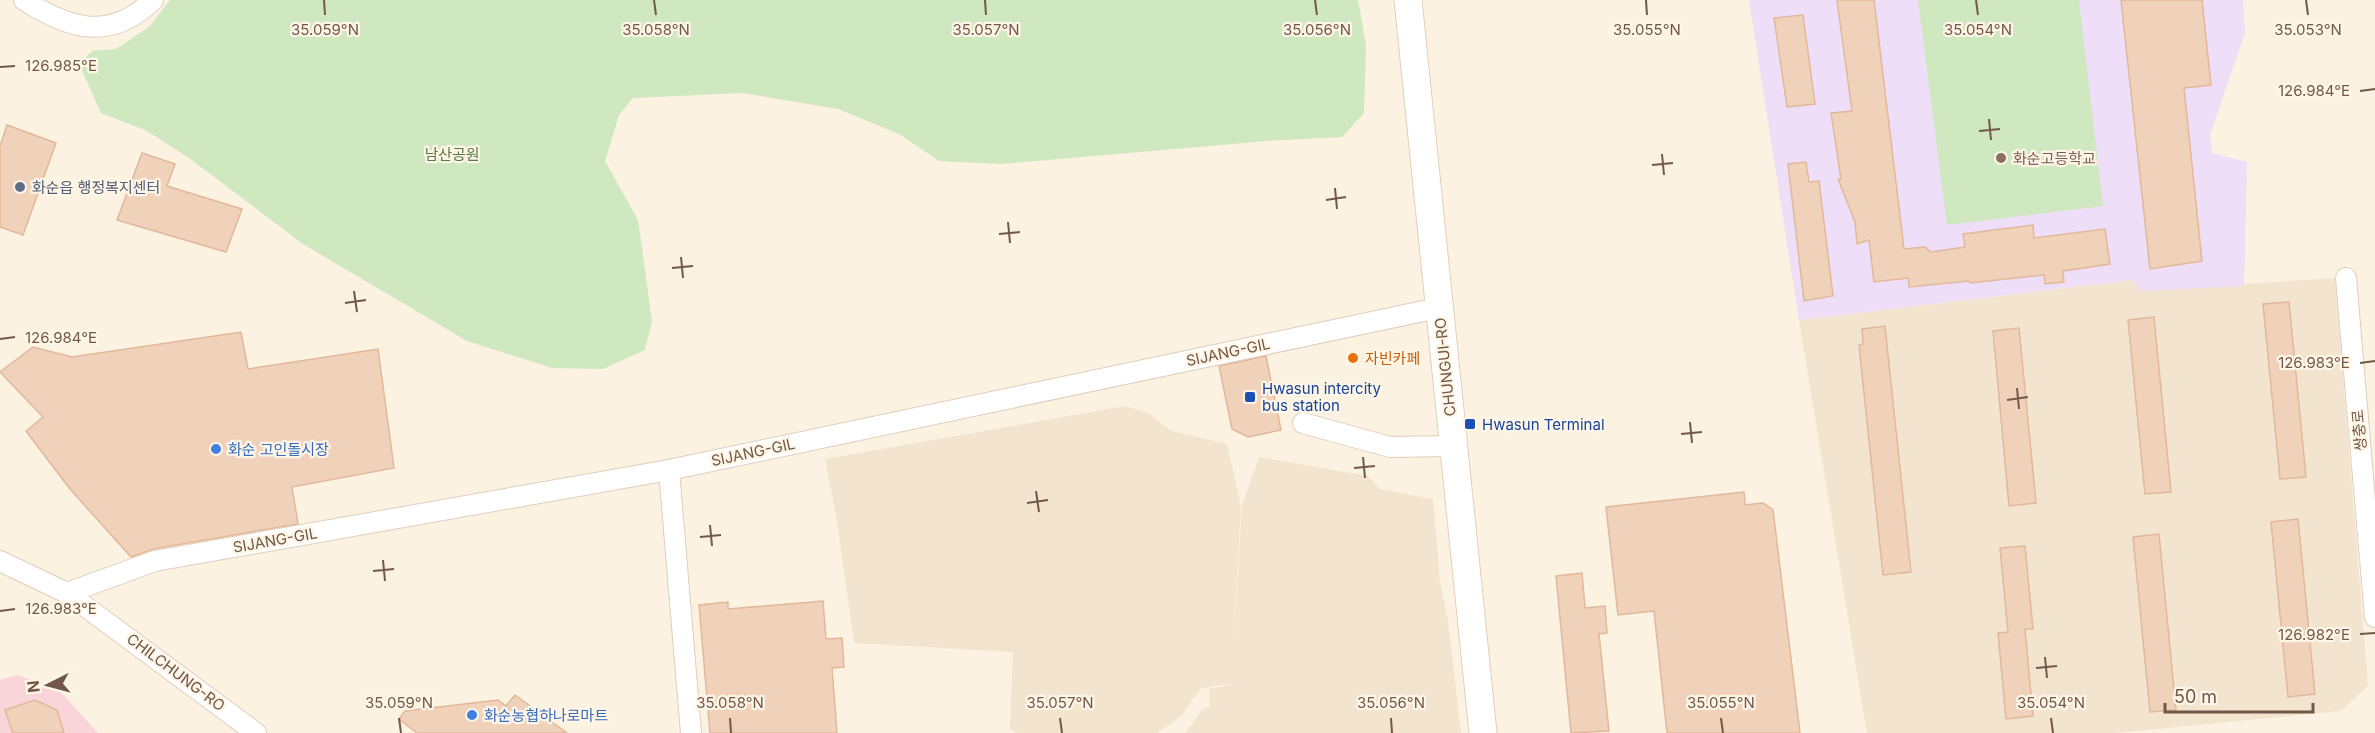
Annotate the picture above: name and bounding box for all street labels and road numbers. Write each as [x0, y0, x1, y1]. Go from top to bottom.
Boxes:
street label: CHUNGUI-RO [1430, 317, 1460, 417]
street label: SIJANG-GIL [1184, 334, 1272, 370]
street label: 쌍충로 [2348, 409, 2370, 451]
street label: SIJANG-GIL [709, 434, 797, 470]
street label: SIJANG-GIL [231, 523, 319, 557]
street label: CHILCHUNG-RO [123, 629, 229, 715]

